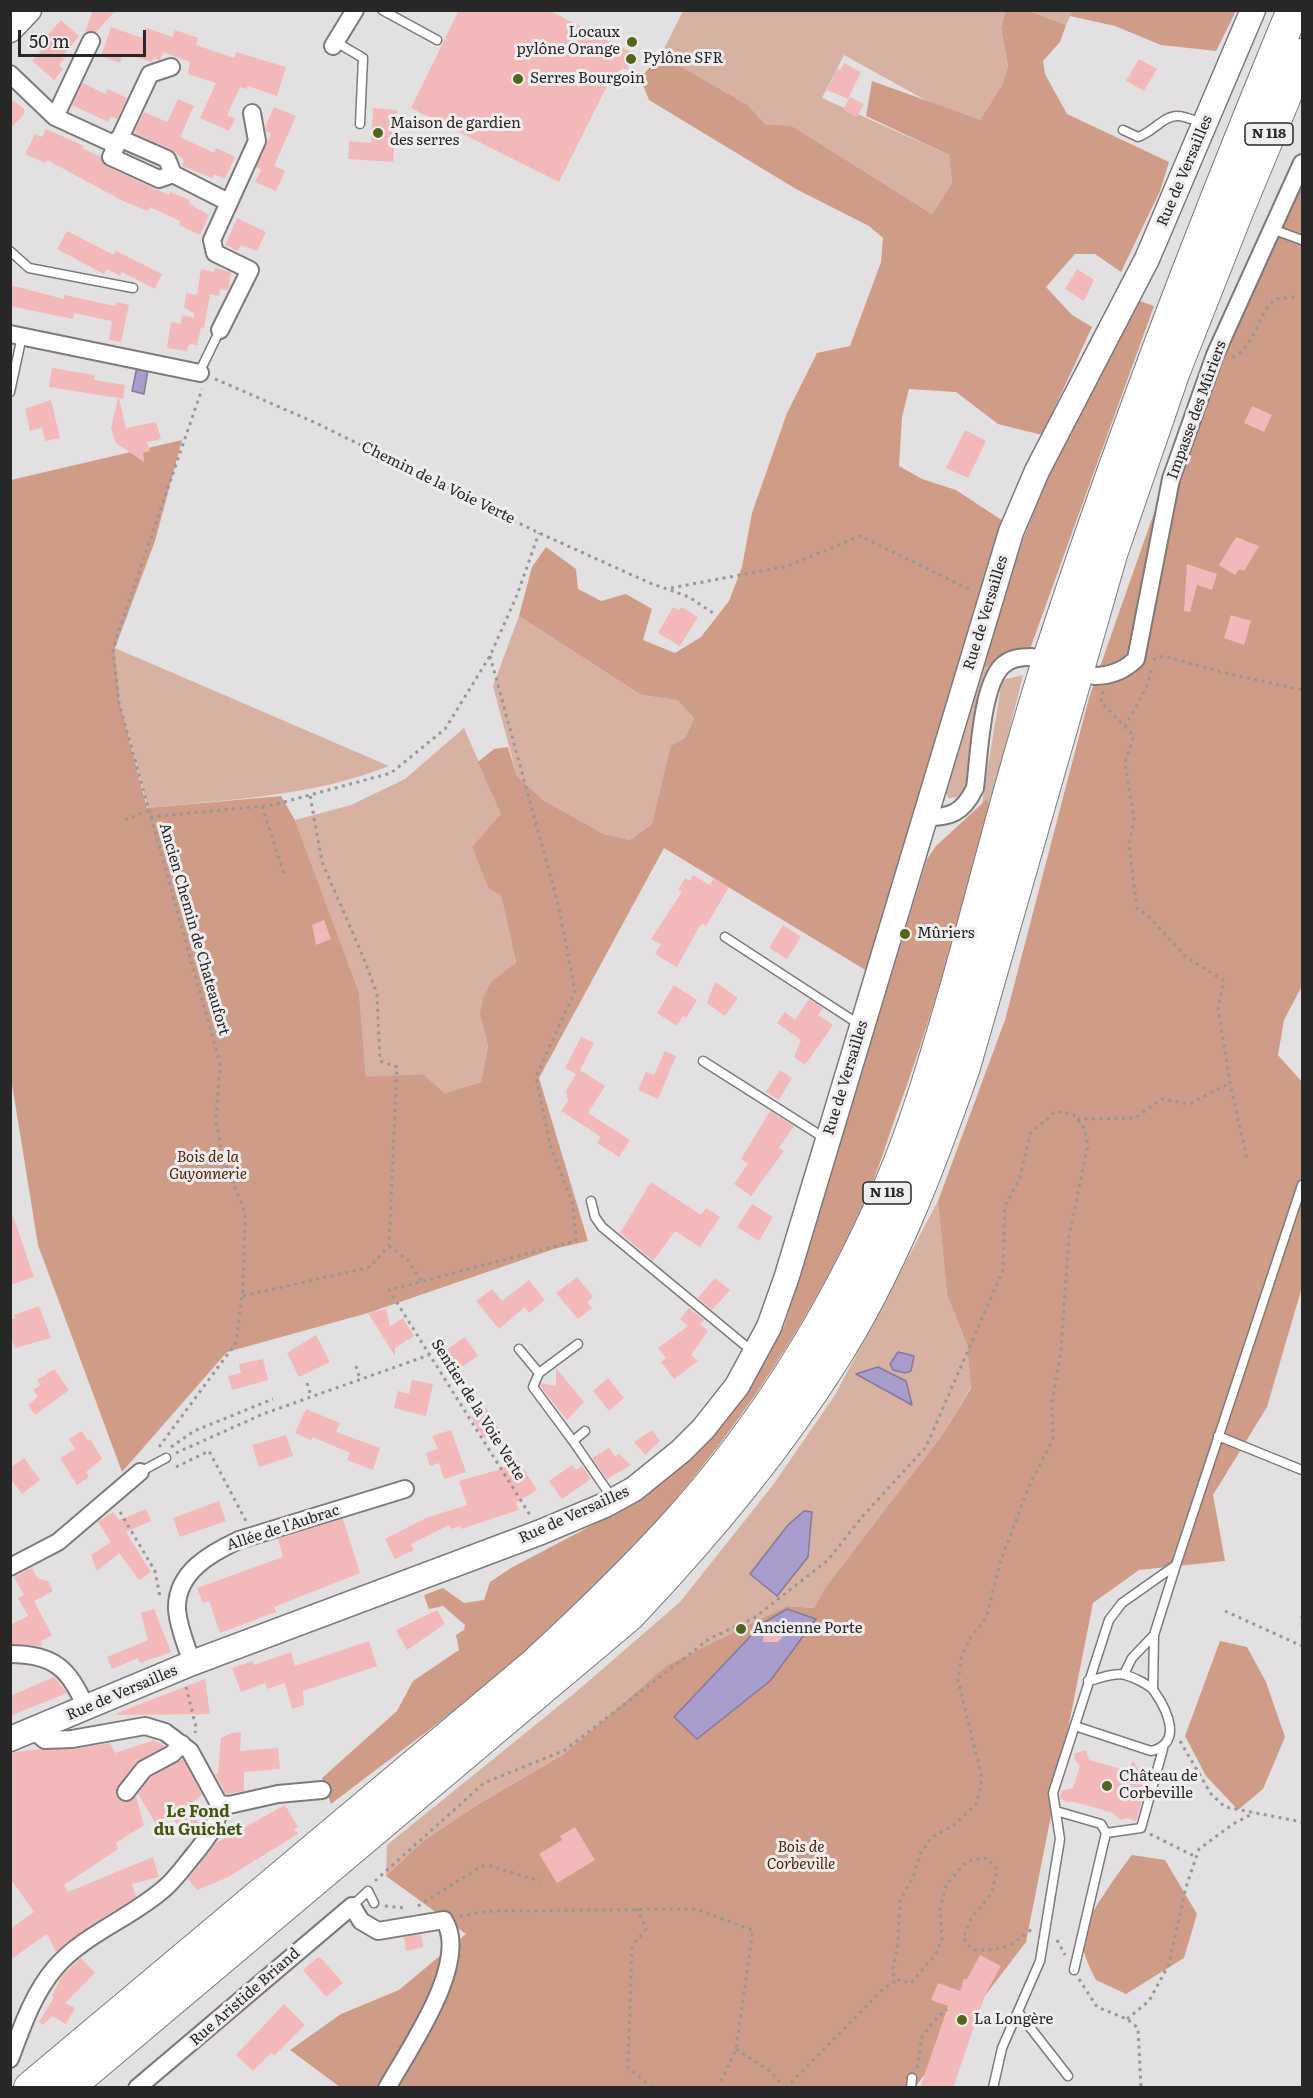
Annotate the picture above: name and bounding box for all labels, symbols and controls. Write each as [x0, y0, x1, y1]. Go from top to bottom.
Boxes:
scale bar [21, 18, 148, 56]
place label: Locaux pylône Orange [516, 24, 620, 59]
text: 50 m [29, 27, 70, 54]
marker: Locaux pylône Orange [625, 35, 639, 49]
place label: Pylône SFR [643, 50, 723, 68]
marker: Pylône SFR [624, 52, 638, 66]
place label: Serres Bourgoin [530, 70, 645, 88]
marker: Serres Bourgoin [511, 72, 525, 86]
street label: Rue de Versailles [1154, 113, 1216, 229]
place label: Maison de gardien des serres [390, 115, 521, 150]
road number: N 118 [1245, 123, 1293, 145]
marker: Maison de gardien des serres [371, 126, 385, 140]
street label: Impasse des Mûriers [1164, 338, 1230, 482]
street label: Chemin de la Voie Verte [358, 438, 518, 528]
street label: Rue de Versailles [960, 554, 1012, 672]
street label: Ancien Chemin de Chateaufort [155, 821, 233, 1037]
place label: Mûriers [917, 925, 975, 943]
marker: Mûriers [898, 927, 912, 941]
street label: Rue de Versailles [820, 1019, 872, 1137]
park label: Bois de la Guyonnerie [169, 1149, 247, 1184]
road number: N 118 [863, 1182, 911, 1204]
street label: Sentier de la Voie Verte [427, 1336, 529, 1484]
street label: Rue de Versailles [516, 1483, 632, 1547]
street label: Allée de l'Aubrac [224, 1501, 342, 1555]
place label: Ancienne Porte [753, 1620, 863, 1638]
marker: Ancienne Porte [734, 1622, 748, 1636]
street label: Rue de Versailles [64, 1662, 180, 1724]
place label: Château de Corbeville [1119, 1768, 1198, 1803]
marker: Château de Corbeville [1100, 1779, 1114, 1793]
district label: Le Fond du Guichet [154, 1802, 242, 1840]
park label: Bois de Corbeville [767, 1839, 835, 1874]
street label: Rue Aristide Briand [186, 1944, 304, 2050]
place label: La Longère [974, 2011, 1053, 2029]
marker: La Longère [955, 2013, 969, 2027]

